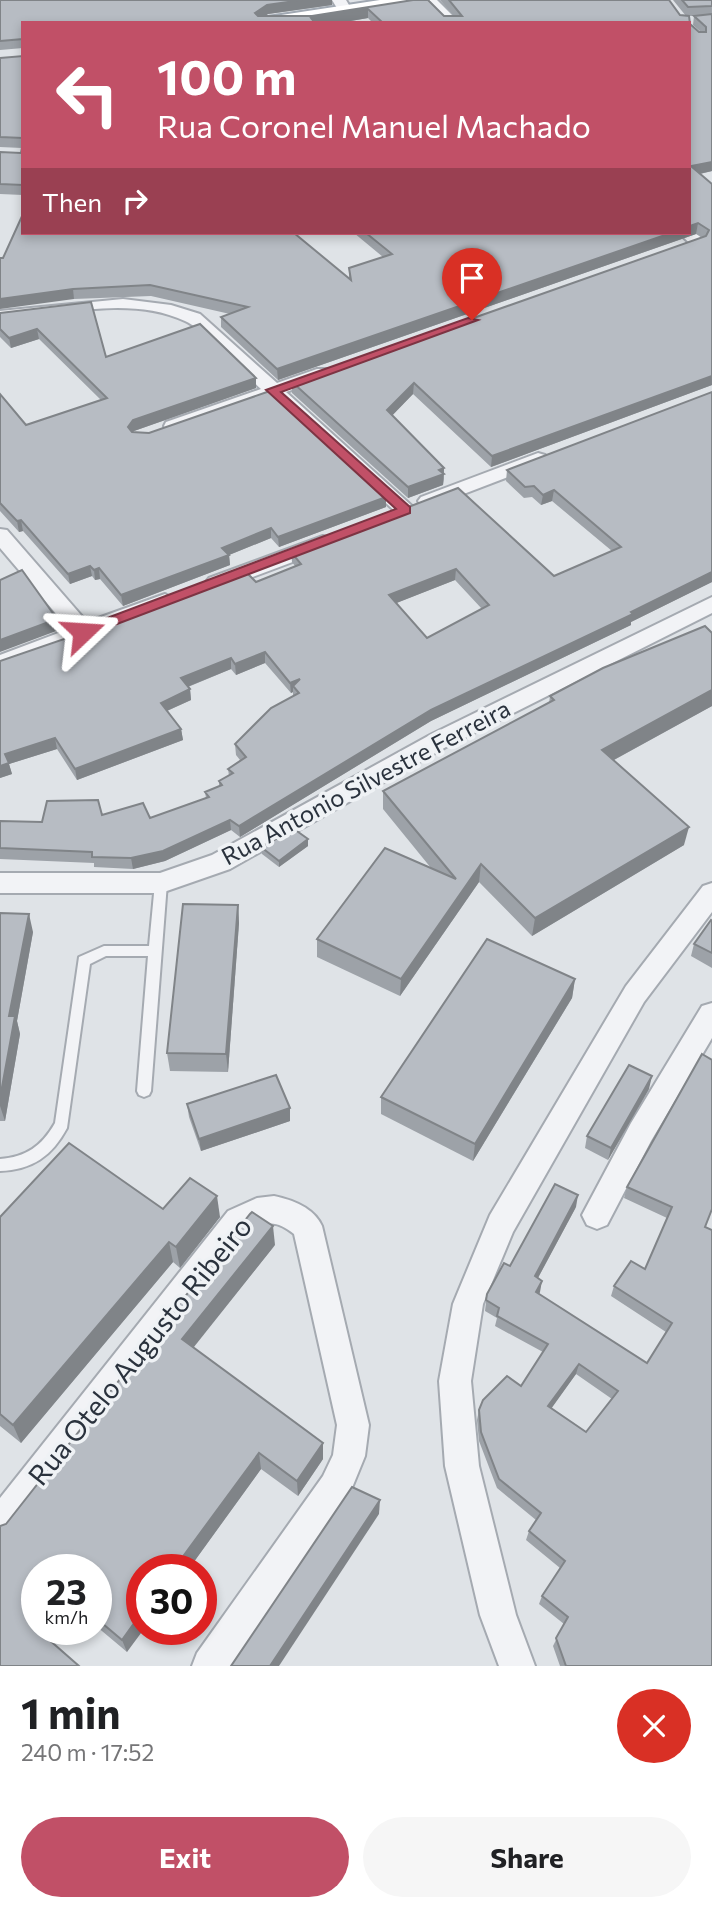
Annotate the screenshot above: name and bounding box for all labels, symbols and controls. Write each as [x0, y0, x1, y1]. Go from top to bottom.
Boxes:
text: 100 m [157, 45, 296, 105]
icon: left [42, 49, 133, 140]
text: Rua Coronel Manuel Machado [157, 105, 591, 145]
icon: right [116, 182, 154, 220]
text: Then [42, 186, 102, 217]
pin [442, 248, 502, 320]
icon: arrive [453, 259, 491, 297]
position arrow [46, 595, 120, 669]
street label: Rua Antonio Silvestre Ferreira [216, 693, 515, 870]
street label: Rua Otelo Augusto Ribeiro [20, 1209, 258, 1492]
speed limit sign: 30 [126, 1554, 217, 1645]
text: 23 [46, 1569, 87, 1612]
text: km/h [45, 1606, 88, 1628]
text: 1 min [21, 1686, 121, 1738]
button: close [617, 1689, 691, 1763]
text: 240 m · 17:52 [21, 1738, 154, 1766]
button: Exit [21, 1817, 349, 1897]
button: Share [363, 1817, 691, 1897]

